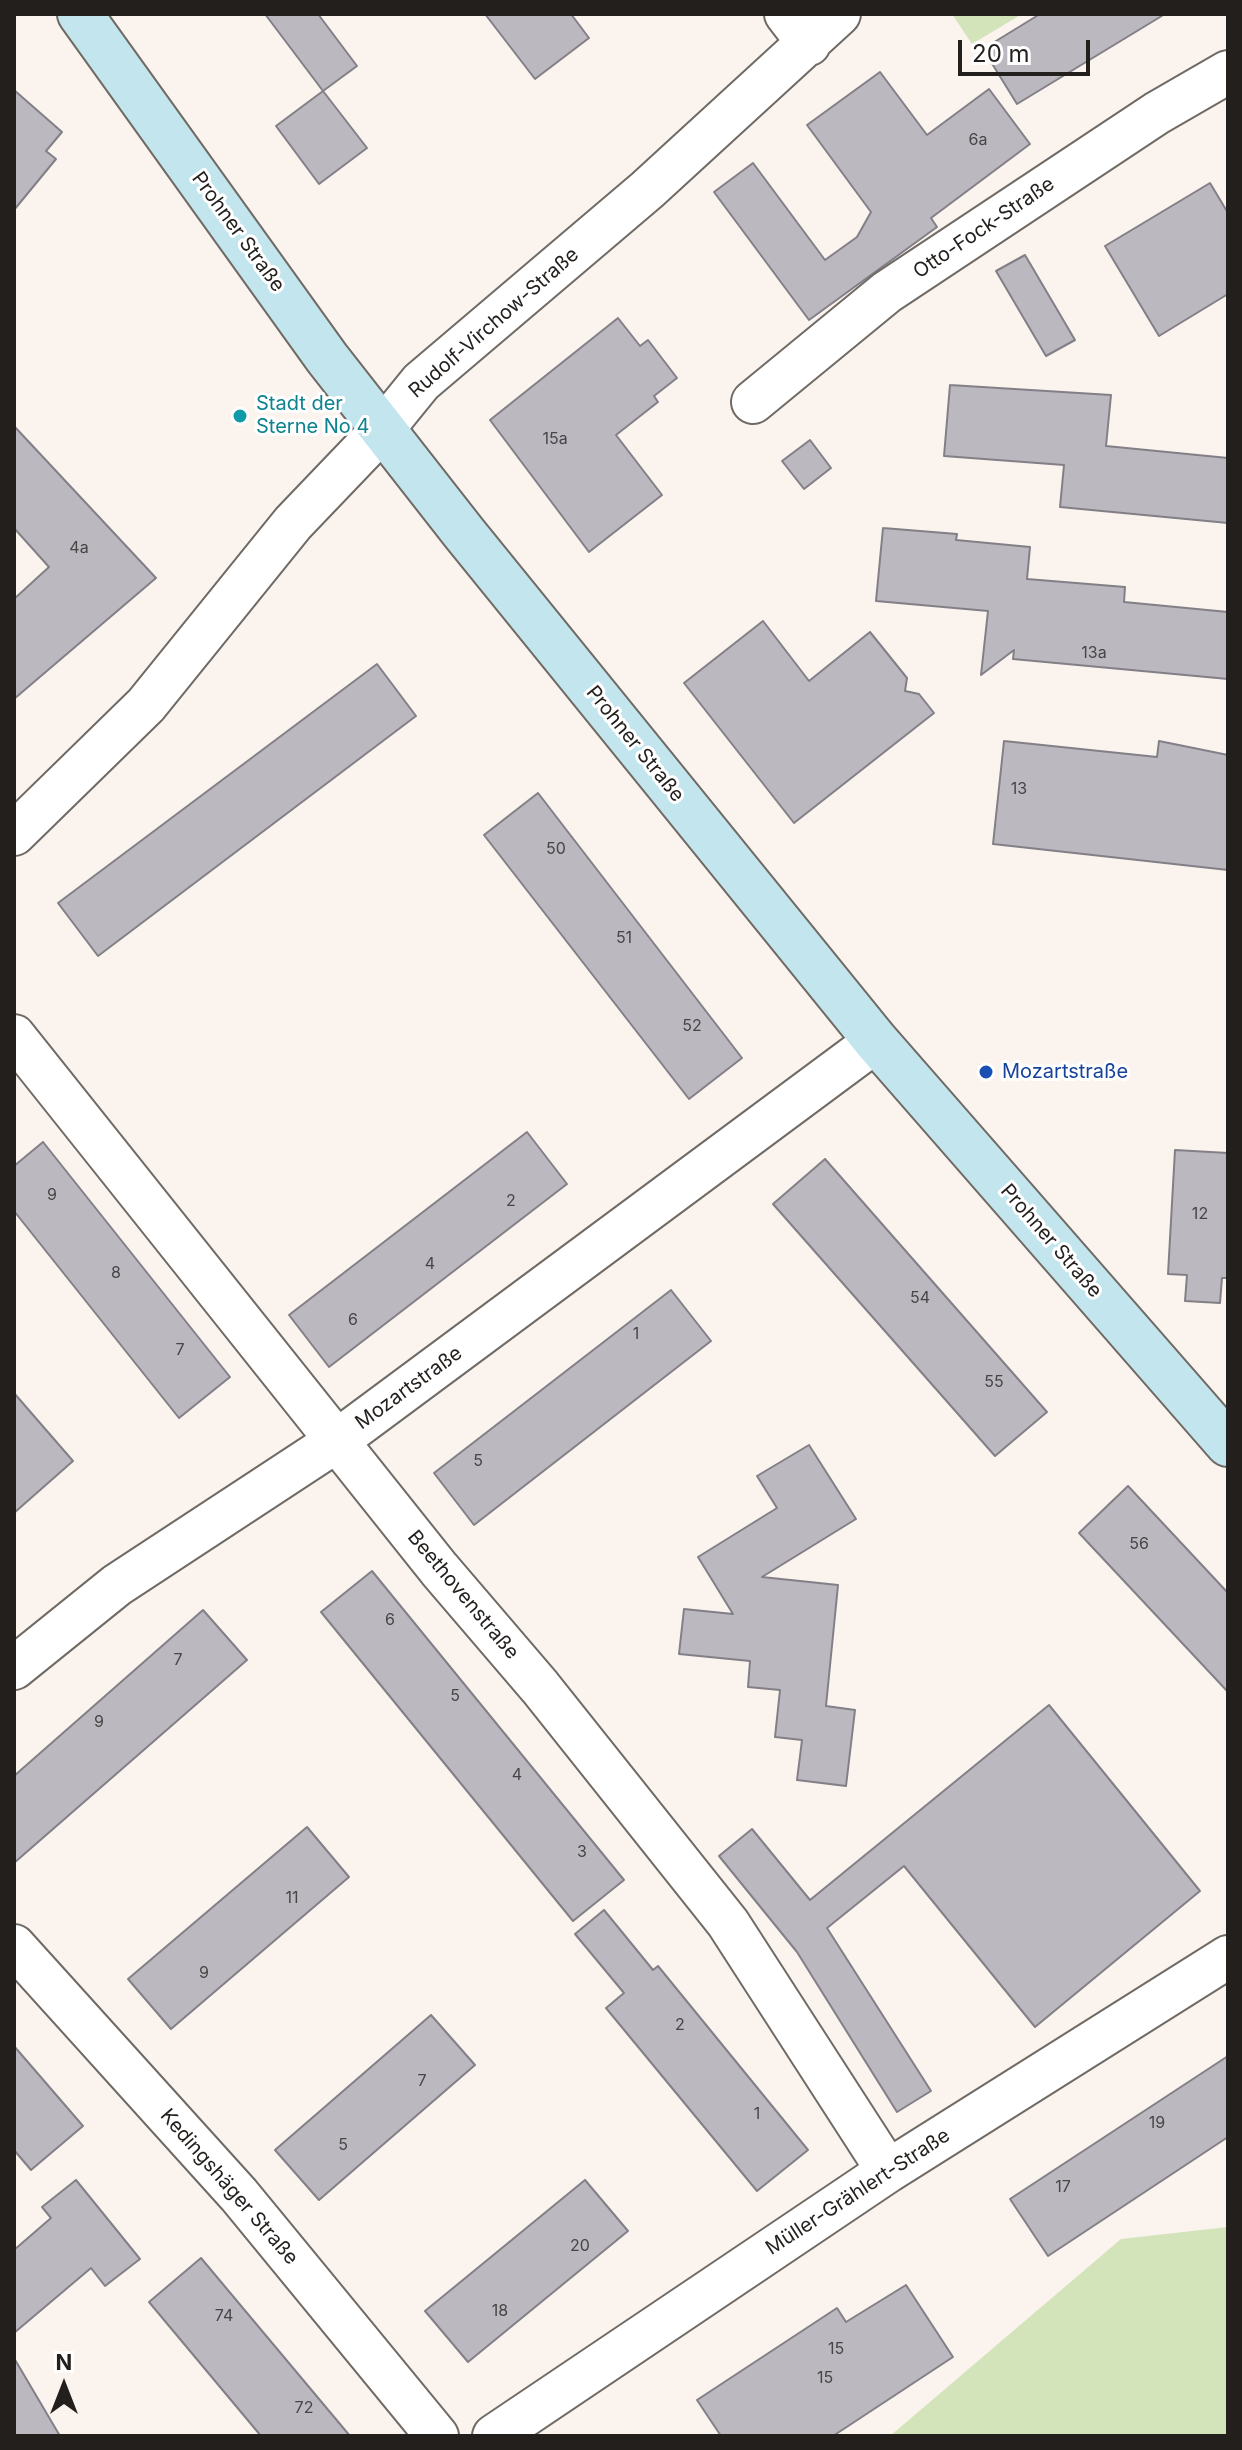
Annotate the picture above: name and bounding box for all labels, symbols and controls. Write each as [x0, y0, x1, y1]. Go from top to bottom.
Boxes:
scale bar [962, 24, 1094, 74]
text: 20 m [972, 39, 1030, 68]
house number: 6a [969, 130, 987, 150]
street label: Prohner Straße [186, 167, 290, 297]
street label: Otto-Fock-Straße [909, 172, 1059, 284]
street label: Rudolf-Virchow-Straße [404, 243, 584, 403]
place label: Stadt der Sterne No 4 [256, 392, 369, 439]
marker: Stadt der Sterne No 4 [231, 407, 249, 425]
house number: 15a [542, 429, 568, 449]
house number: 4a [69, 538, 89, 558]
house number: 13a [1081, 643, 1107, 663]
street label: Prohner Straße [581, 681, 689, 807]
house number: 13 [1011, 779, 1027, 799]
house number: 50 [546, 839, 566, 859]
house number: 51 [616, 928, 632, 948]
house number: 52 [682, 1016, 702, 1036]
place label: Mozartstraße [1002, 1060, 1128, 1084]
marker: Mozartstraße [977, 1063, 995, 1081]
street label: Prohner Straße [995, 1179, 1107, 1303]
house number: 9 [47, 1185, 57, 1205]
house number: 2 [506, 1191, 516, 1211]
house number: 12 [1192, 1204, 1208, 1224]
house number: 4 [425, 1254, 435, 1274]
house number: 8 [111, 1263, 121, 1283]
house number: 54 [910, 1288, 930, 1308]
house number: 6 [348, 1310, 358, 1330]
house number: 1 [633, 1324, 639, 1344]
house number: 7 [175, 1340, 185, 1360]
street label: Mozartstraße [351, 1341, 467, 1435]
house number: 55 [984, 1372, 1004, 1392]
house number: 5 [473, 1451, 483, 1471]
street label: Beethovenstraße [402, 1526, 524, 1664]
house number: 56 [1129, 1534, 1149, 1554]
house number: 6 [385, 1610, 395, 1630]
house number: 7 [173, 1650, 183, 1670]
house number: 5 [450, 1686, 460, 1706]
house number: 9 [94, 1712, 104, 1732]
house number: 4 [512, 1765, 522, 1785]
house number: 3 [577, 1842, 587, 1862]
house number: 11 [285, 1888, 299, 1908]
house number: 9 [199, 1963, 209, 1983]
house number: 2 [675, 2015, 685, 2035]
house number: 7 [417, 2071, 427, 2091]
street label: Kedingshäger Straße [155, 2104, 303, 2270]
house number: 1 [754, 2104, 760, 2124]
house number: 19 [1149, 2113, 1165, 2133]
street label: Müller-Grählert-Straße [762, 2124, 954, 2260]
house number: 5 [338, 2135, 348, 2155]
house number: 17 [1055, 2177, 1071, 2197]
house number: 20 [570, 2236, 590, 2256]
house number: 18 [492, 2301, 508, 2321]
house number: 74 [215, 2306, 233, 2326]
house number: 15 [828, 2339, 844, 2359]
north arrow [24, 2346, 104, 2426]
text: N [56, 2349, 72, 2375]
house number: 15 [817, 2368, 833, 2388]
house number: 72 [295, 2398, 313, 2418]

